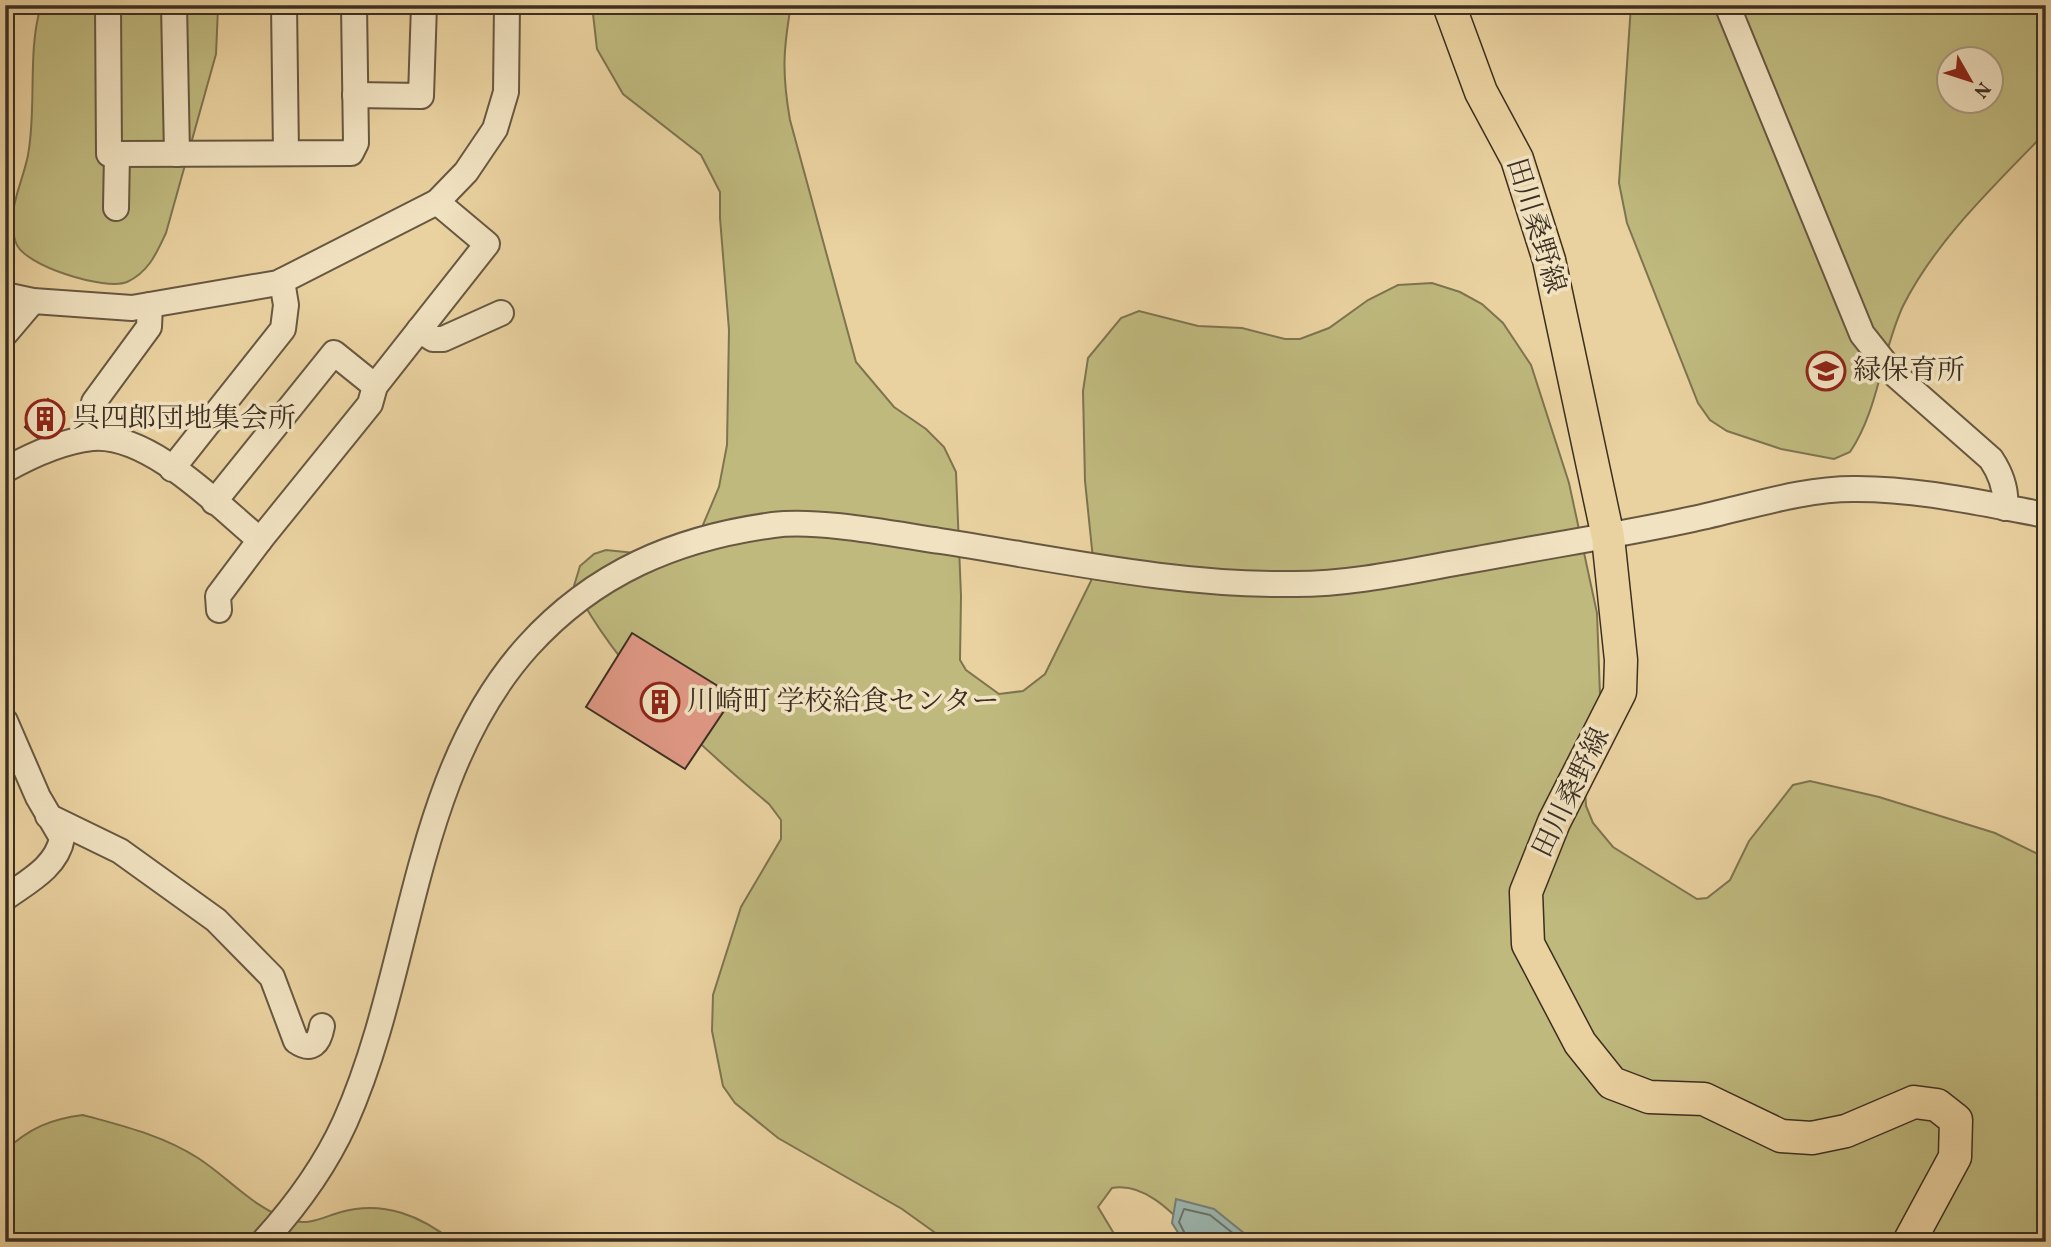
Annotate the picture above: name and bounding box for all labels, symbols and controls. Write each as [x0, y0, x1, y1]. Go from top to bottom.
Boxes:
north arrow [1936, 46, 2006, 116]
text: N [1967, 76, 1996, 103]
street label: 田川桑野線 [1496, 153, 1574, 299]
school or university icon: 緑保育所 [1805, 350, 1847, 392]
place label: 緑保育所 [1853, 352, 1965, 391]
building icon: 呉四郎団地集会所 [24, 398, 66, 440]
place label: 呉四郎団地集会所 [72, 400, 296, 439]
building icon: 川崎町 学校給食センター [639, 681, 681, 723]
place label: 川崎町 学校給食センター [687, 683, 999, 722]
street label: 田川桑野線 [1524, 722, 1620, 864]

